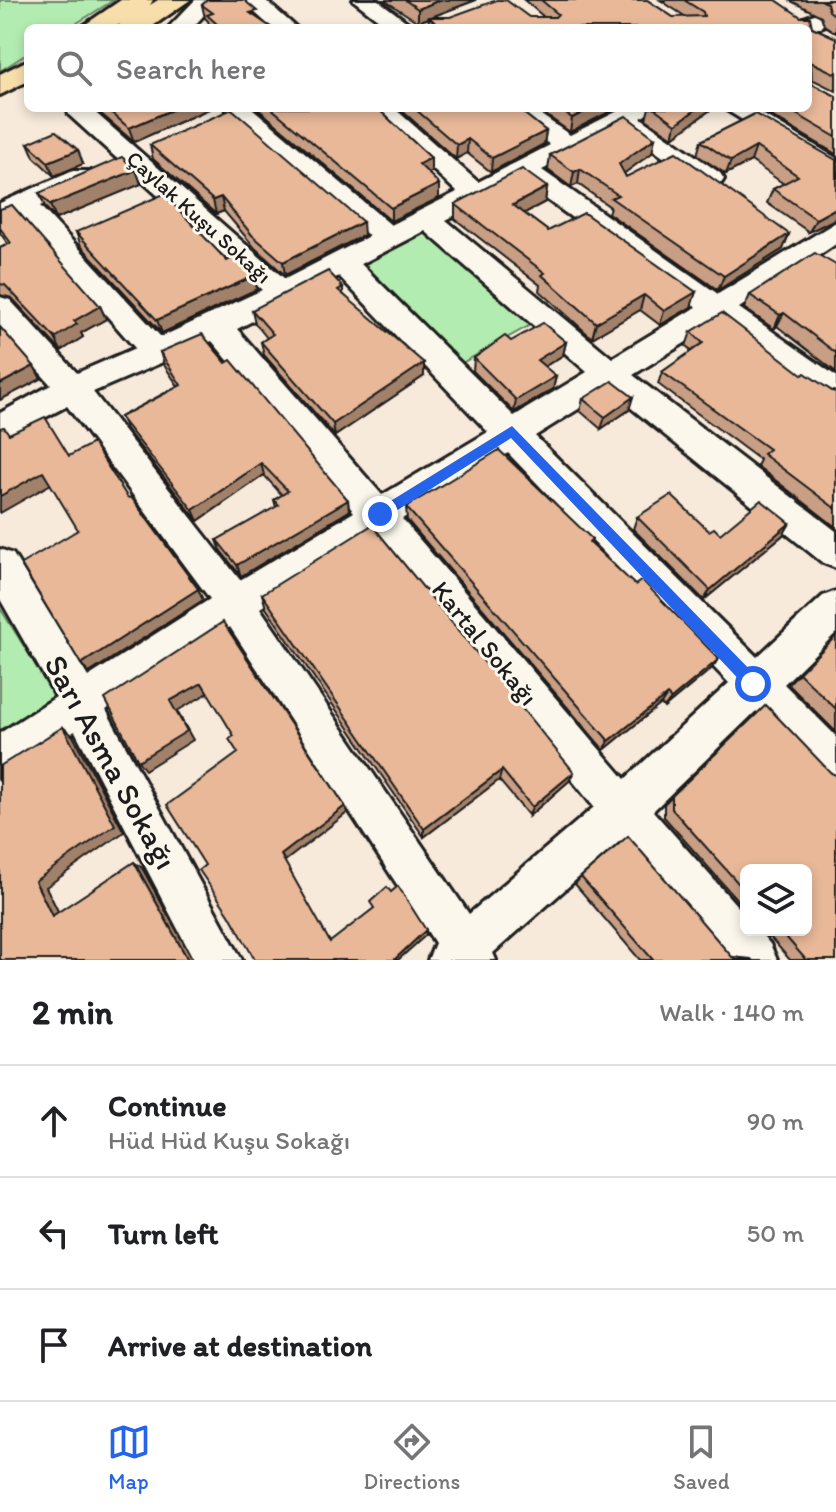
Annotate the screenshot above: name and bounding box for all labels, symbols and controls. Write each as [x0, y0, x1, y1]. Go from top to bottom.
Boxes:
search box [24, 24, 812, 112]
icon: search [52, 46, 96, 90]
text: Search here [116, 50, 266, 87]
street label: Çaylak Kuşu Sokağı [121, 145, 277, 289]
route end [362, 496, 398, 532]
street label: Kartal Sokağı [425, 574, 545, 712]
street label: Sarı Asma Sokağı [36, 648, 186, 876]
route start [735, 666, 771, 702]
map controls [740, 864, 812, 936]
button: layers [740, 864, 812, 936]
text: 2 min [32, 992, 113, 1033]
text: Walk · 140 m [659, 996, 804, 1028]
text: Continue [108, 1087, 227, 1124]
icon: ahead [32, 1099, 76, 1143]
text: 90 m [747, 1105, 804, 1137]
text: Hüd Hüd Kuşu Sokağı [108, 1124, 350, 1156]
icon: left [32, 1211, 76, 1255]
text: Turn left [108, 1215, 219, 1252]
text: 50 m [747, 1217, 804, 1249]
icon: arrive [32, 1323, 76, 1367]
text: Arrive at destination [108, 1327, 372, 1364]
tab: Map [107, 1420, 151, 1495]
tab: Directions [364, 1420, 460, 1495]
tab: Saved [673, 1420, 729, 1495]

